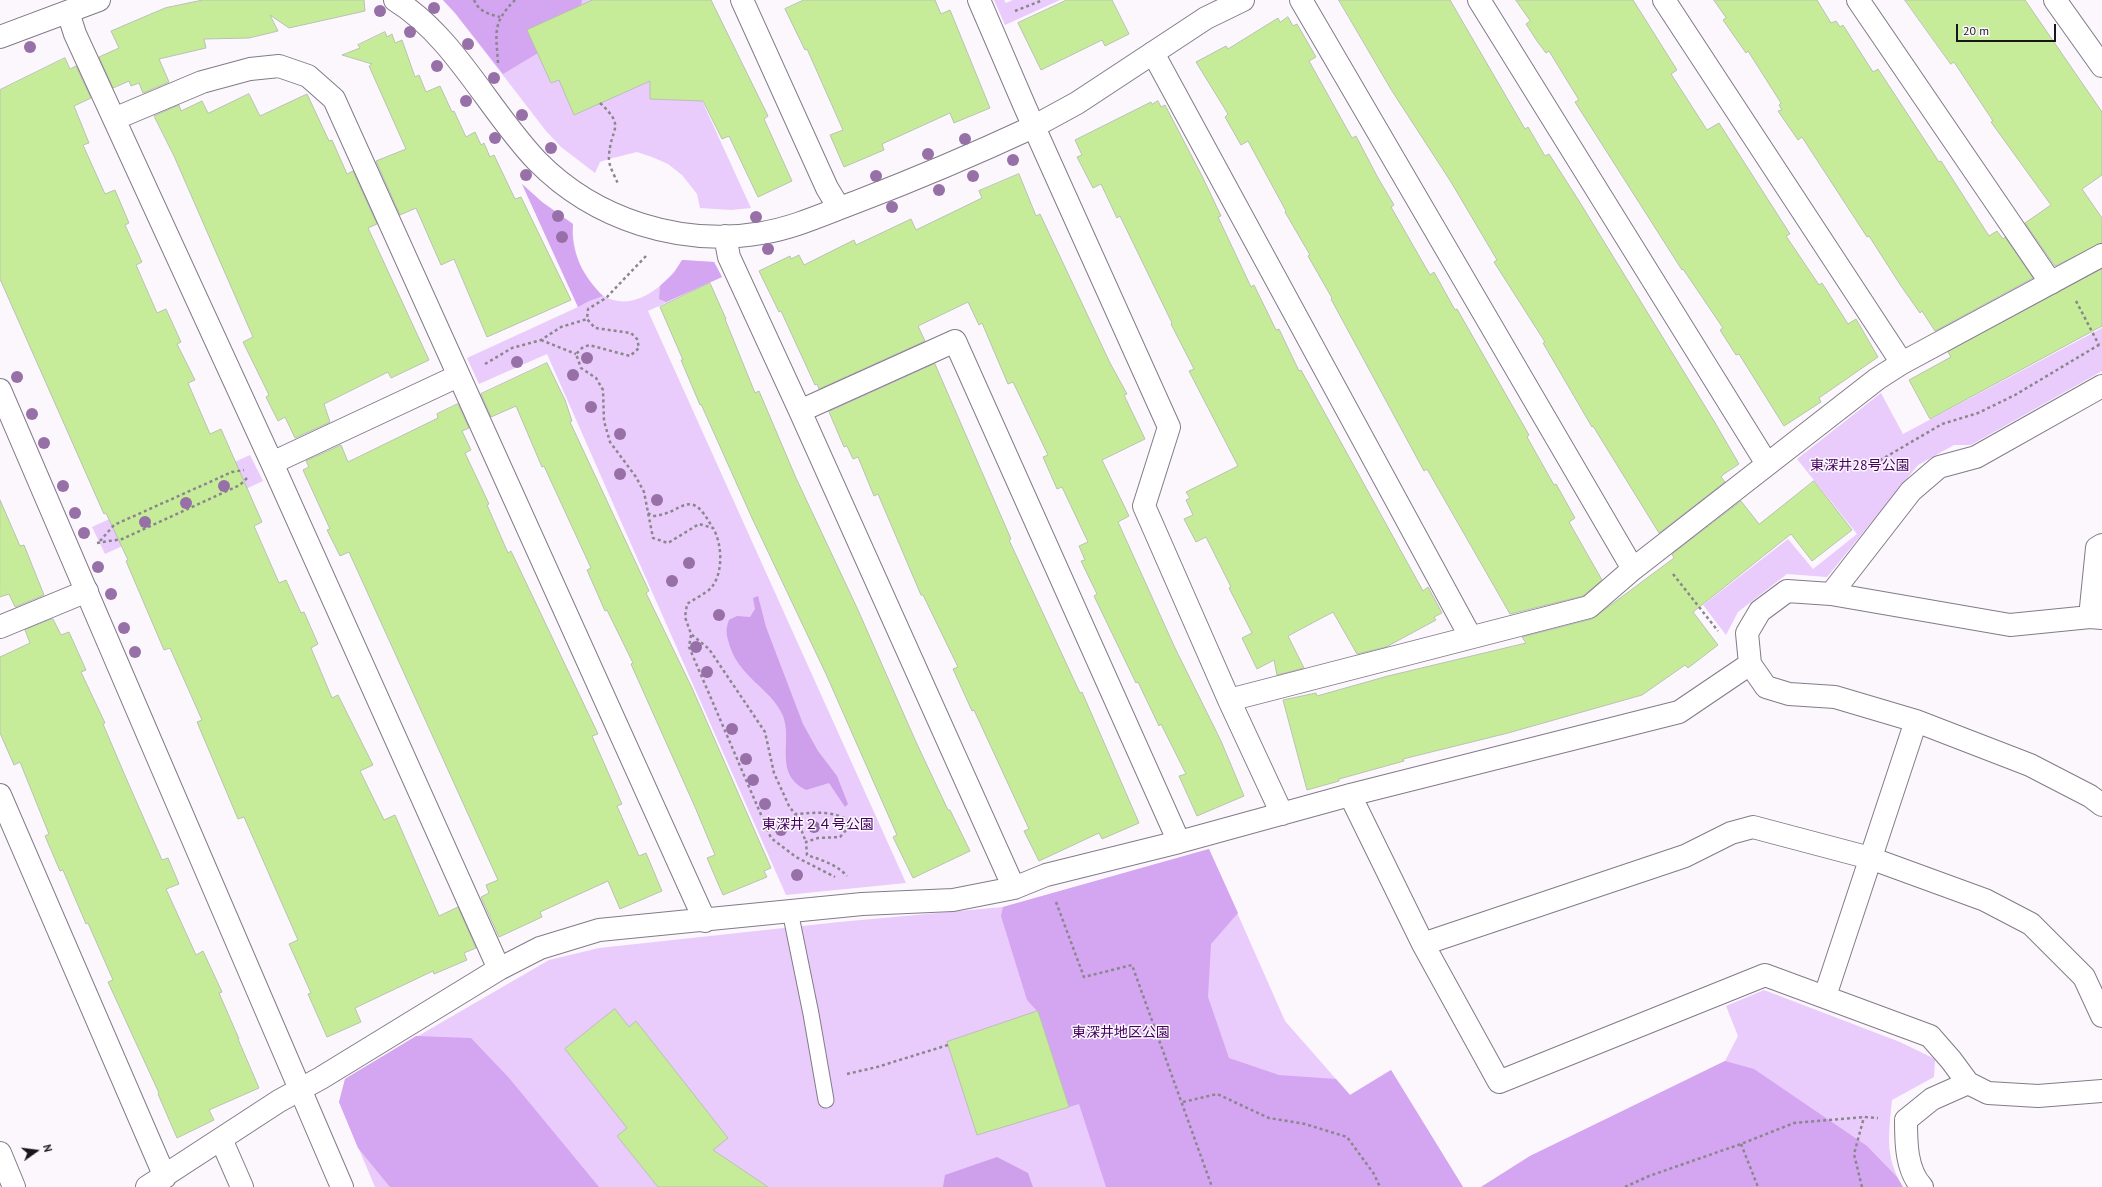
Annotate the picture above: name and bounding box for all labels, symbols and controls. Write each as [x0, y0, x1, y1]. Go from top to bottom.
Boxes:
scale bar [1958, 16, 2058, 42]
text: 20 m [1963, 23, 1989, 38]
park label: 東深井28号公園 [1810, 458, 1910, 474]
park label: 東深井２４号公園 [762, 817, 874, 833]
park label: 東深井地区公園 [1072, 1025, 1170, 1041]
north arrow [16, 1131, 56, 1171]
text: N [40, 1143, 55, 1153]

